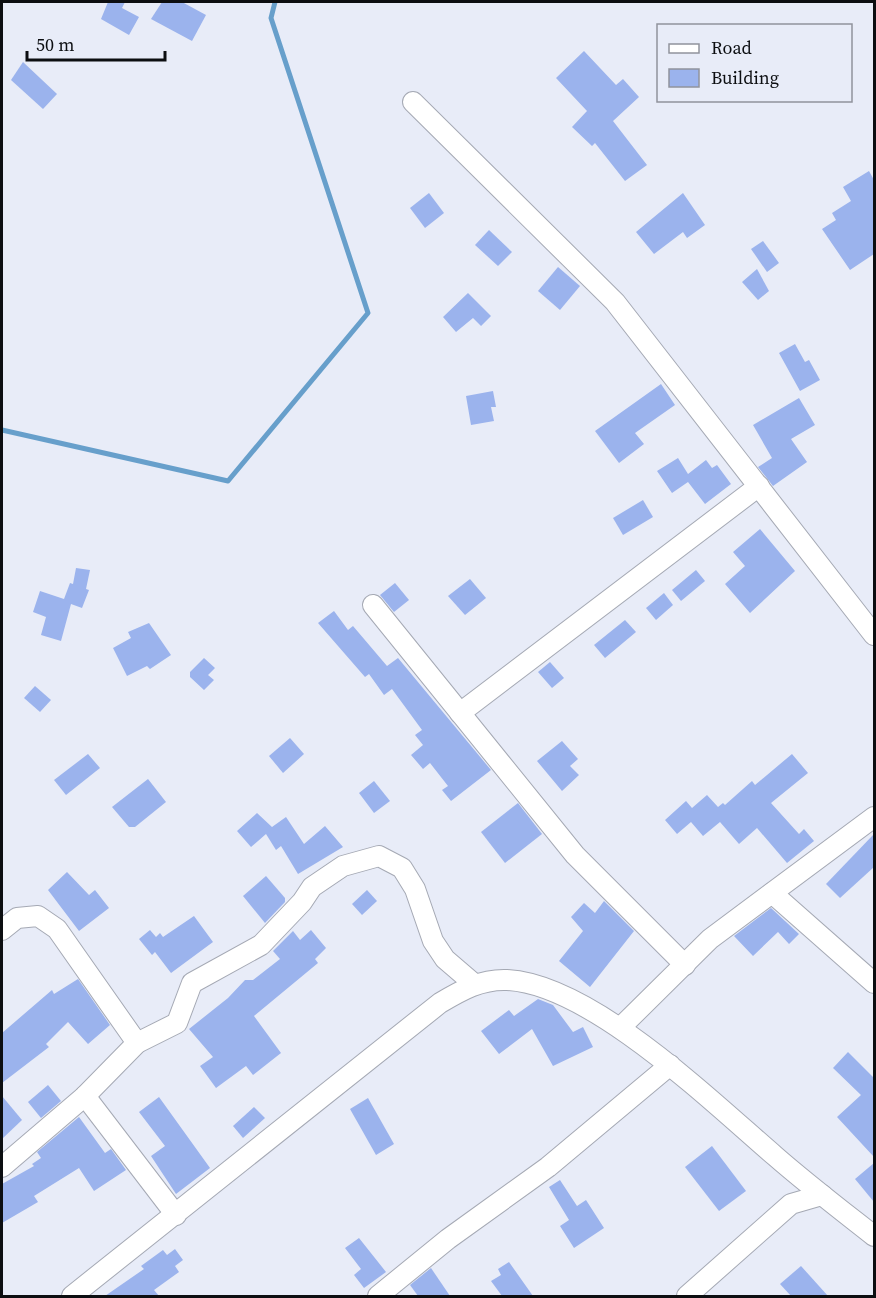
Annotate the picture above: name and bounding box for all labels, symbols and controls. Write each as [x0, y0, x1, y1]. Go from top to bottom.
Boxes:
scale bar [27, 24, 165, 62]
legend [657, 24, 852, 102]
text: 50 m [36, 32, 74, 57]
text: Road [711, 35, 752, 60]
text: Building [711, 65, 779, 90]

